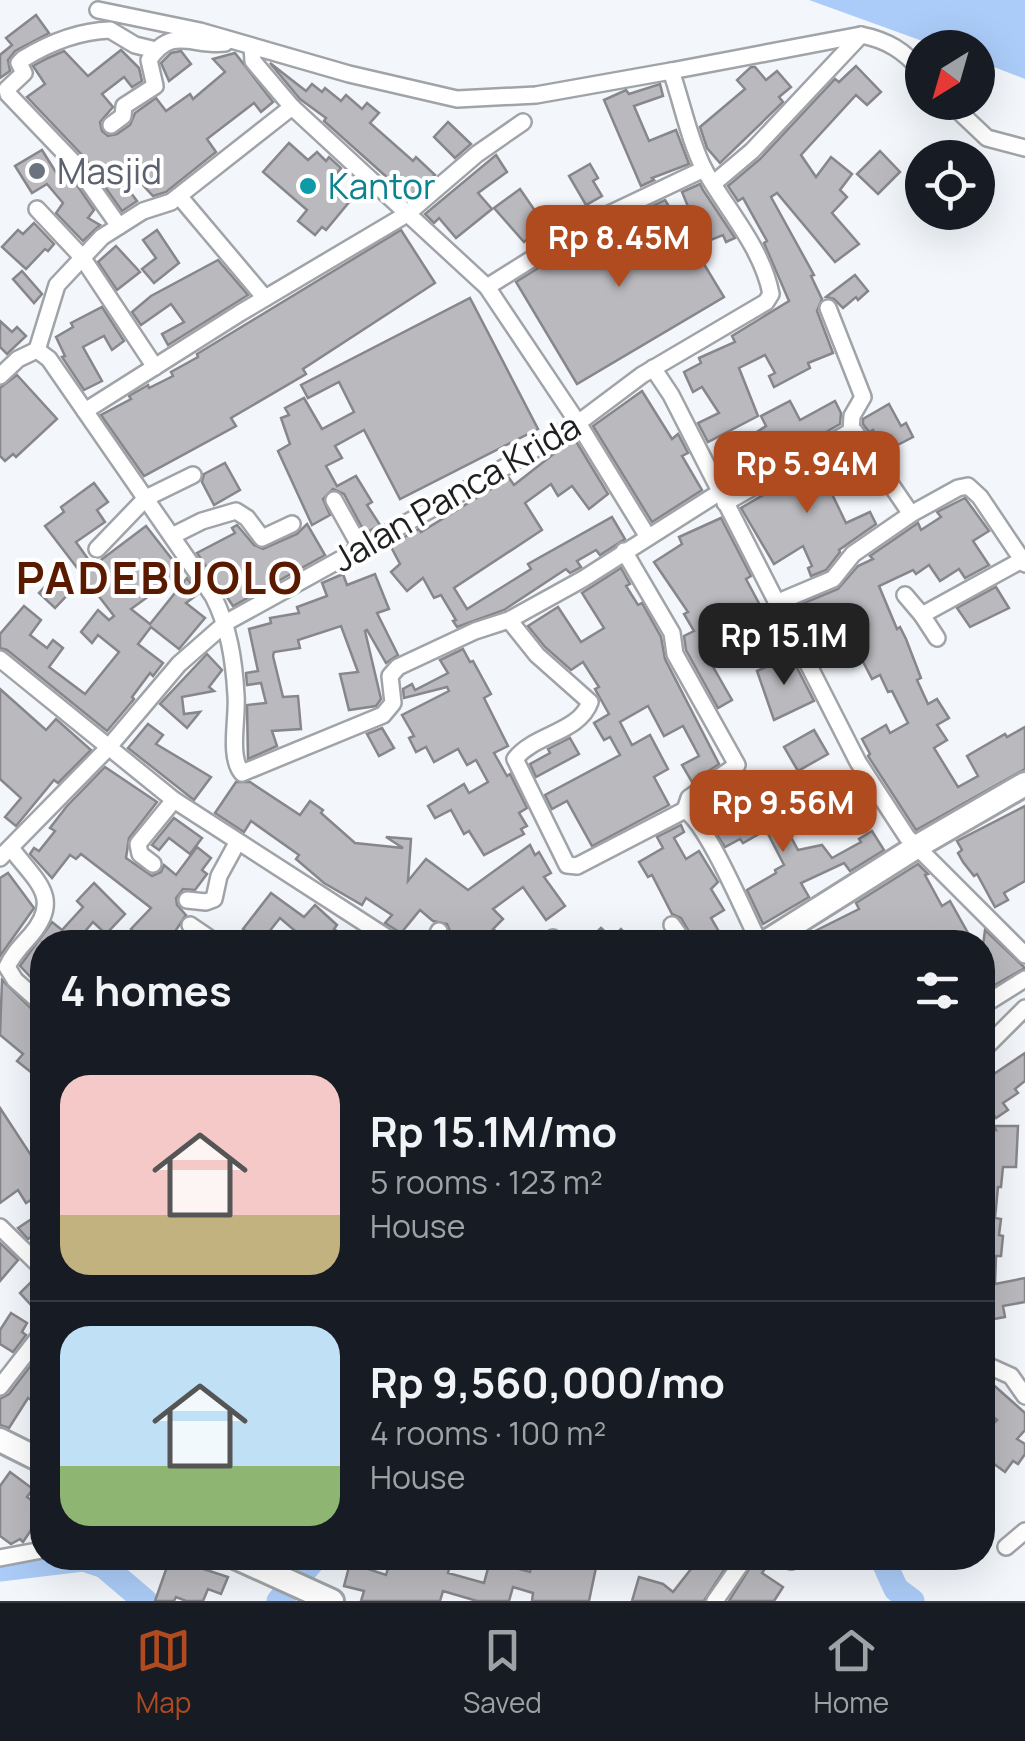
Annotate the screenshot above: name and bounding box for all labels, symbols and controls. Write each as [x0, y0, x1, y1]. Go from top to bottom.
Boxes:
north arrow [905, 30, 995, 120]
map controls [905, 30, 995, 230]
button: locate [905, 140, 995, 230]
place label: Masjid [57, 147, 162, 195]
marker: Masjid [26, 160, 48, 182]
place label: Kantor [328, 162, 436, 210]
marker: Kantor [297, 175, 319, 197]
pin: Rp 8.45M [516, 205, 722, 290]
text: Rp 8.45M [548, 215, 690, 259]
street label: Jalan Panca Krida [323, 401, 589, 583]
pin: Rp 5.94M [704, 431, 910, 516]
text: Rp 5.94M [736, 441, 878, 485]
district label: PADEBUOLO [16, 546, 304, 608]
pin: Rp 15.1M [681, 603, 887, 688]
text: Rp 15.1M [720, 613, 848, 657]
pin: Rp 9.56M [680, 770, 886, 855]
text: Rp 9.56M [712, 780, 854, 824]
text: 4 homes [60, 961, 232, 1019]
icon: filters [910, 963, 965, 1018]
text: Rp 15.1M/mo [370, 1102, 617, 1160]
icon: home [140, 1115, 260, 1235]
text: 5 rooms · 123 m² [370, 1160, 603, 1204]
text: House [370, 1204, 465, 1248]
text: Rp 9,560,000/mo [370, 1353, 725, 1411]
icon: home [140, 1366, 260, 1486]
text: 4 rooms · 100 m² [370, 1411, 606, 1455]
text: House [370, 1455, 465, 1499]
tab: Map [136, 1623, 191, 1721]
tab: Saved [463, 1623, 542, 1721]
tab: Home [813, 1623, 889, 1721]

